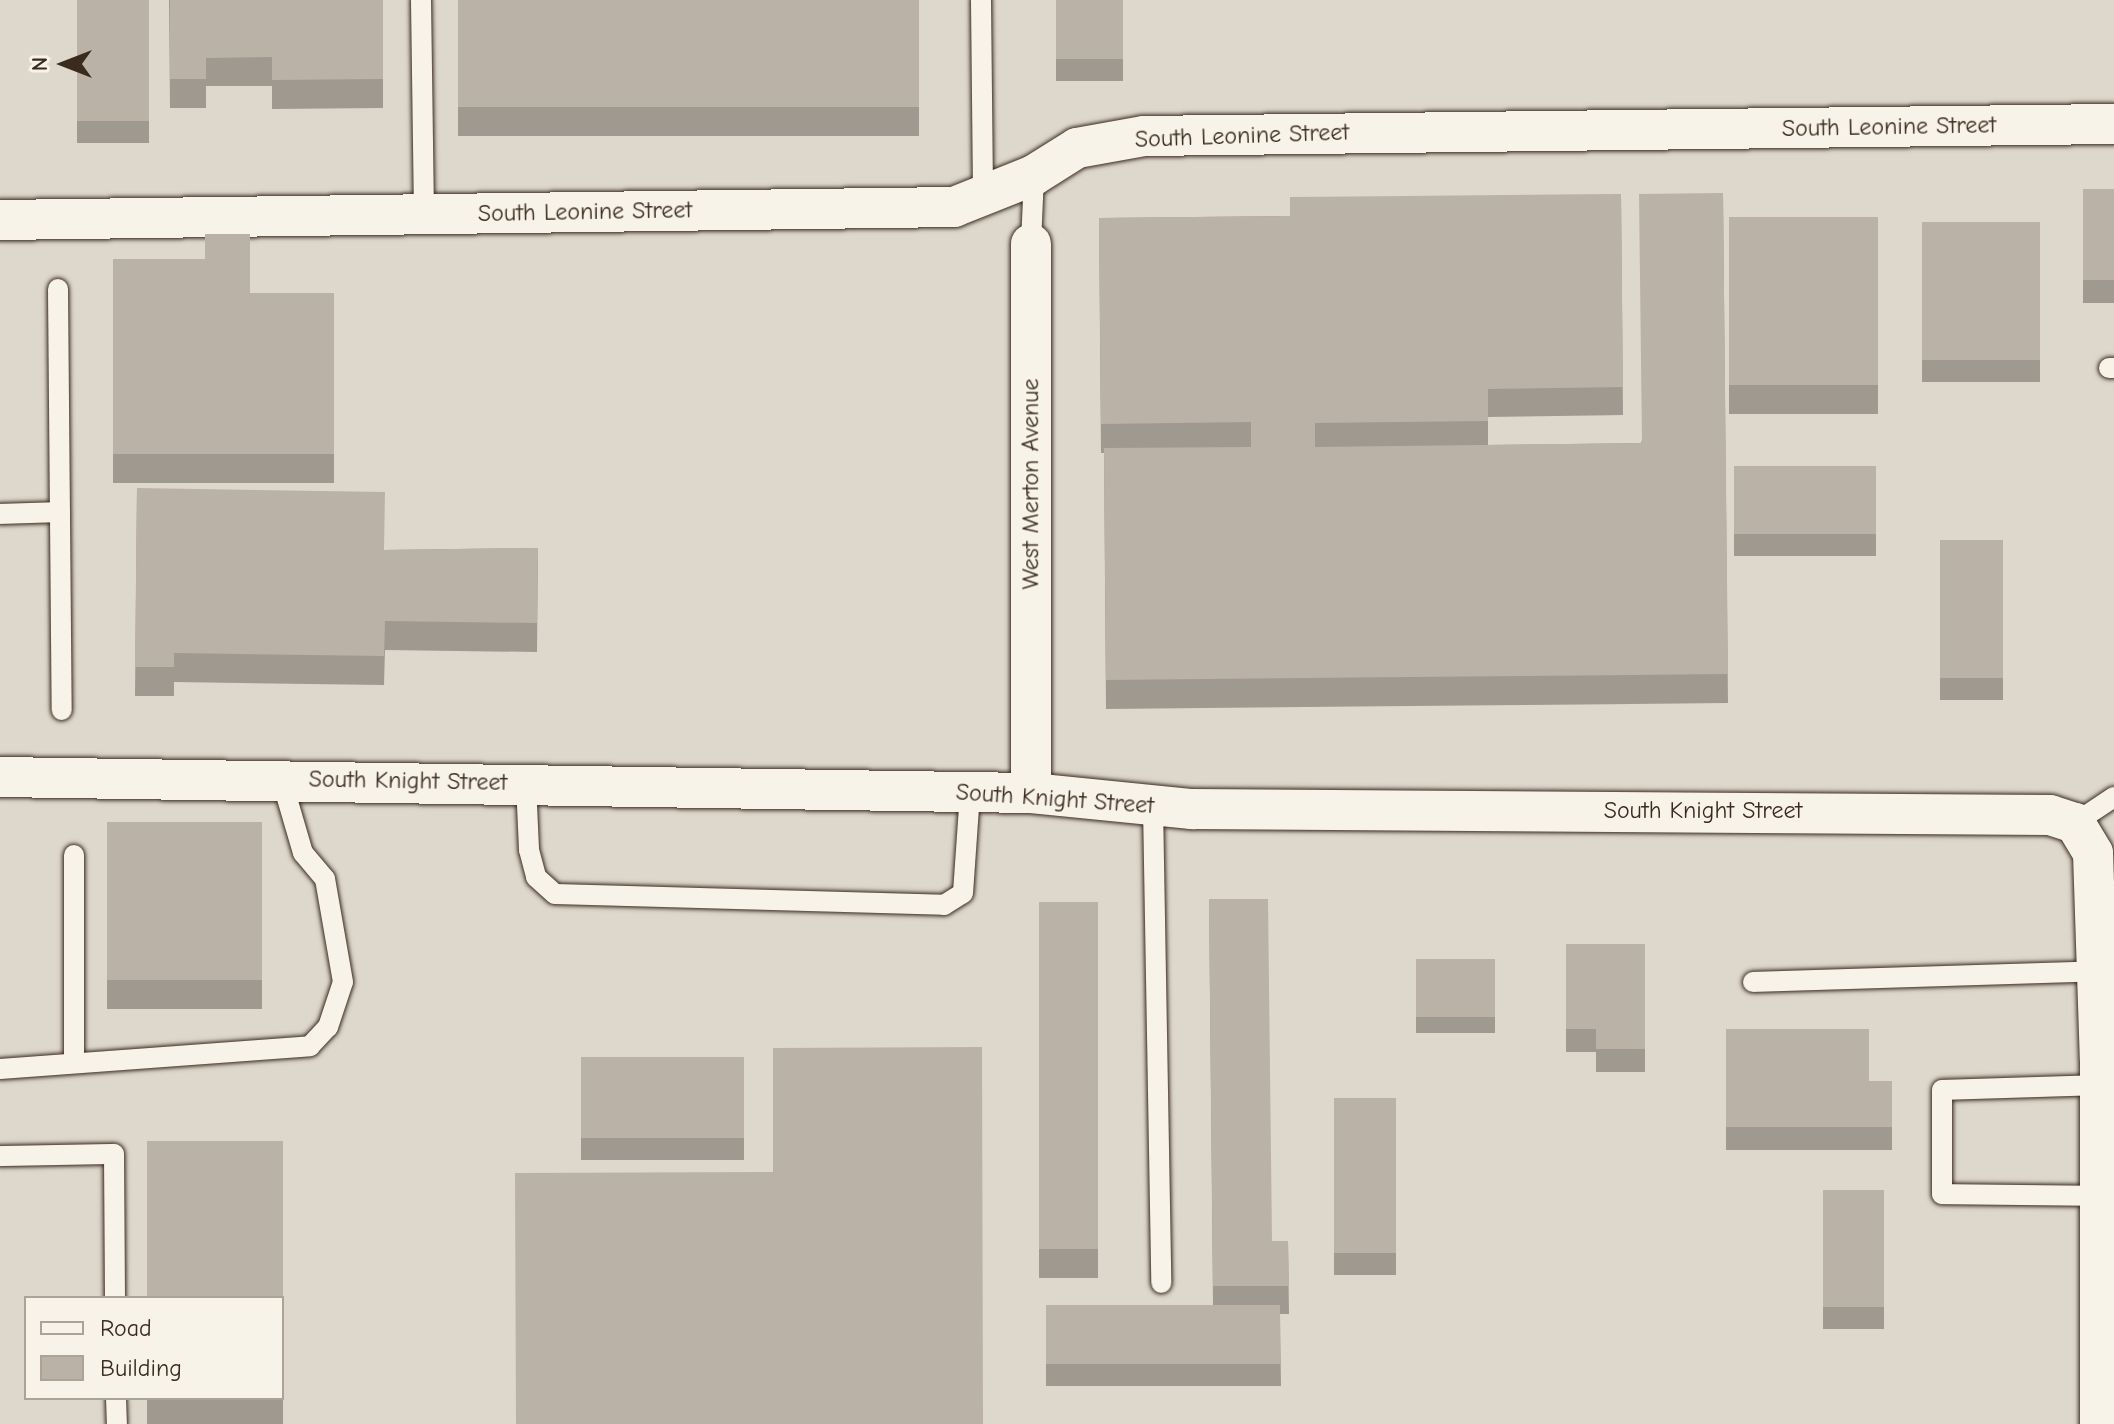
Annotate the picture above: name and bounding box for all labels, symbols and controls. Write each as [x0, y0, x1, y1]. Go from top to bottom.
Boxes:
north arrow [24, 24, 104, 104]
text: N [27, 57, 53, 71]
street label: South Leonine Street [1782, 111, 1996, 143]
street label: South Leonine Street [1134, 118, 1350, 154]
street label: South Leonine Street [478, 196, 692, 228]
street label: West Merton Avenue [1017, 379, 1045, 589]
street label: South Knight Street [308, 765, 508, 797]
street label: South Knight Street [955, 778, 1155, 820]
street label: South Knight Street [1604, 797, 1802, 825]
legend [24, 1296, 284, 1400]
text: Road [100, 1314, 152, 1342]
text: Building [100, 1354, 182, 1382]

